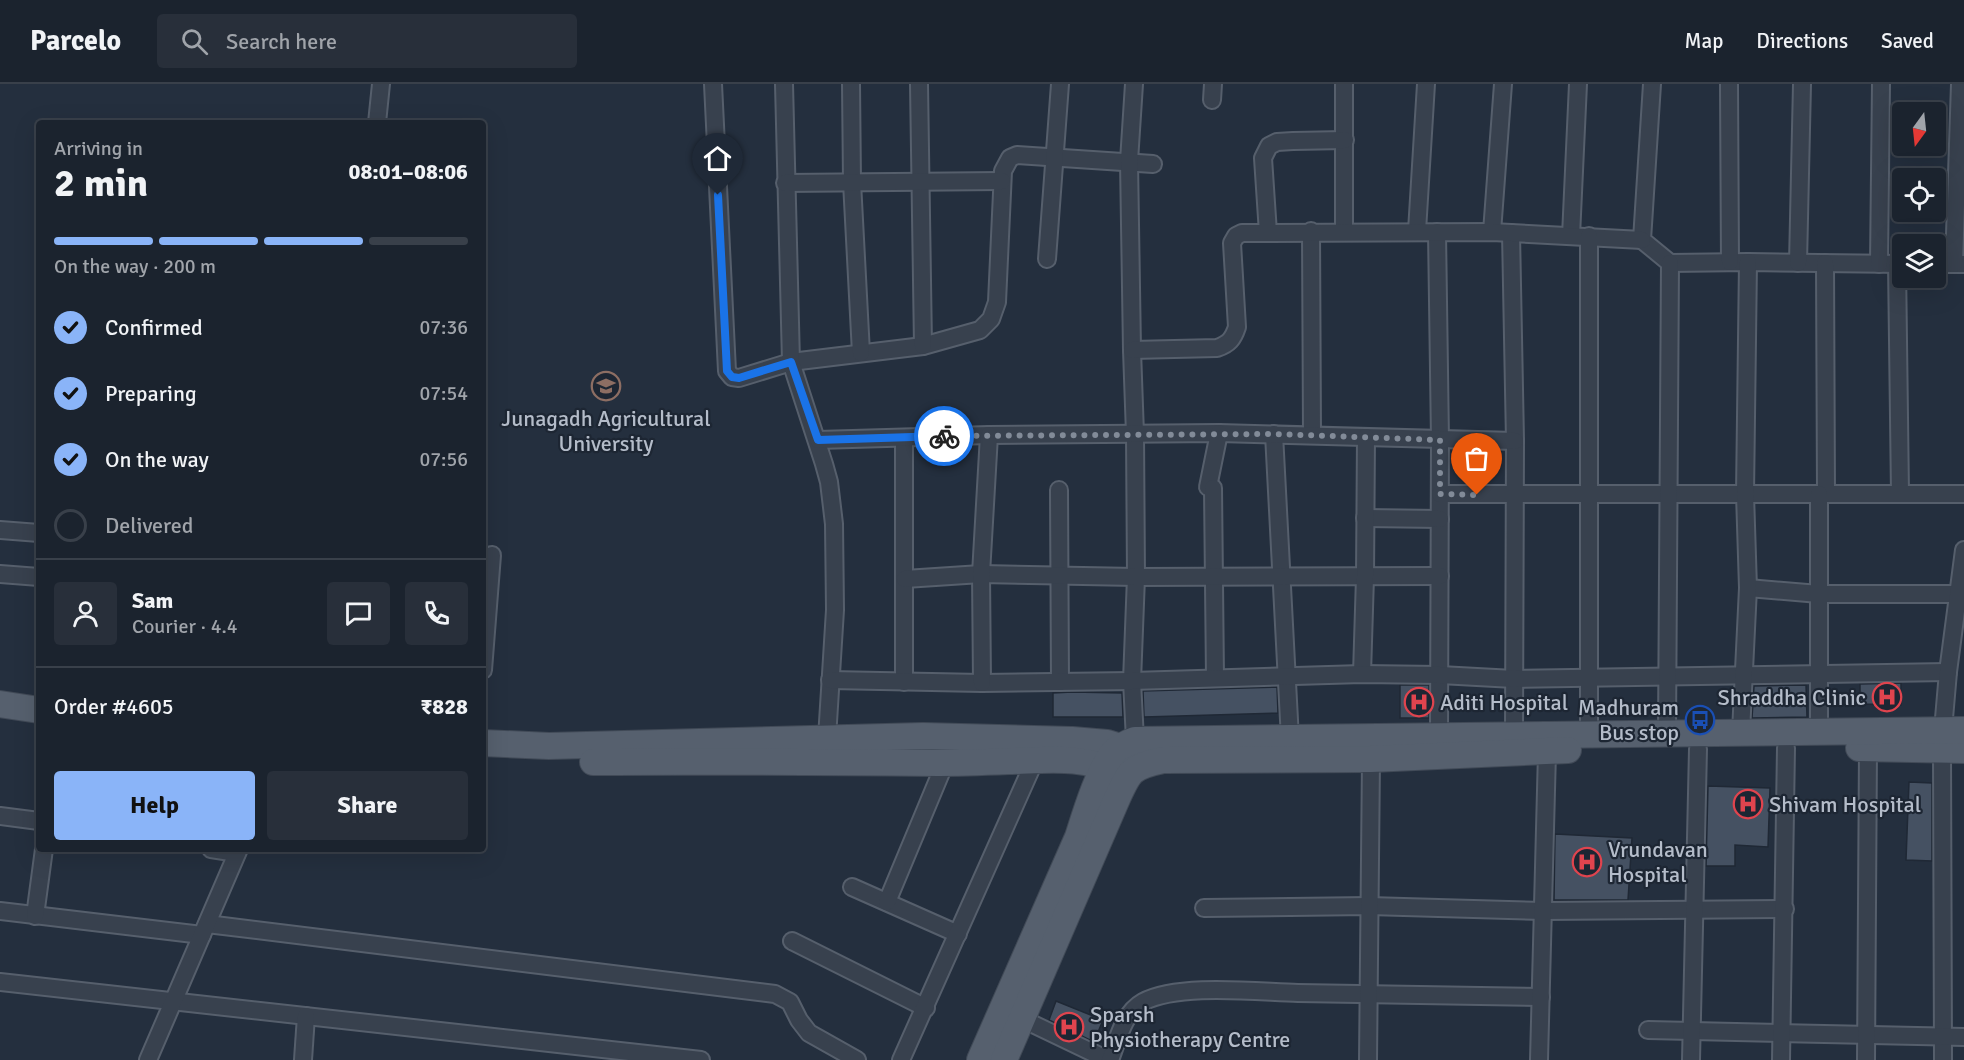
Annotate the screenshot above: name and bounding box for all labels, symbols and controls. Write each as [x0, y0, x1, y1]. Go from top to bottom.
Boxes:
search box [157, 14, 577, 68]
text: Parcelo [30, 24, 121, 58]
icon: search [178, 25, 211, 58]
text: Search here [226, 28, 337, 55]
text: Map [1685, 28, 1723, 54]
text: Directions [1756, 28, 1848, 54]
text: Saved [1881, 28, 1934, 54]
north arrow [1892, 102, 1946, 156]
map controls [1892, 102, 1946, 288]
pin [692, 133, 743, 195]
text: Arriving in [54, 136, 143, 161]
icon: home [701, 142, 734, 175]
text: 08:01–08:06 [349, 158, 468, 185]
text: 2 min [54, 159, 148, 207]
button: locate [1892, 168, 1946, 222]
button: layers [1892, 234, 1946, 288]
text: On the way · 200 m [54, 254, 216, 279]
icon: check [54, 311, 87, 344]
text: Confirmed [105, 314, 203, 341]
text: 07:36 [419, 315, 468, 340]
school or university icon: Junagadh Agricultural University [590, 370, 622, 402]
icon: check [54, 377, 87, 410]
text: Preparing [105, 380, 197, 407]
text: 07:54 [419, 381, 468, 406]
place label: Junagadh Agricultural University [501, 405, 711, 457]
courier [914, 406, 974, 466]
icon: bike [928, 420, 961, 453]
pin [1451, 433, 1502, 495]
icon: bag [1460, 442, 1493, 475]
icon: check [54, 443, 87, 476]
text: On the way [105, 446, 209, 473]
text: 07:56 [419, 447, 468, 472]
text: Delivered [105, 512, 193, 539]
button: person [54, 582, 117, 645]
button: chat [327, 582, 390, 645]
button: phone [405, 582, 468, 645]
text: Sam [132, 587, 173, 614]
text: Courier · 4.4 [132, 614, 238, 639]
hospital icon: Shraddha Clinic [1871, 681, 1903, 713]
place label: Shraddha Clinic [1718, 684, 1866, 711]
hospital icon: Aditi Hospital [1403, 686, 1435, 718]
place label: Aditi Hospital [1440, 689, 1568, 716]
text: Order #4605 [54, 693, 174, 720]
text: ₹828 [420, 693, 468, 720]
place label: Madhuram Bus stop [1578, 694, 1679, 746]
bus stop icon: Madhuram Bus stop [1684, 704, 1716, 736]
button: Help [54, 771, 255, 840]
button: Share [267, 771, 468, 840]
hospital icon: Shivam Hospital [1732, 788, 1764, 820]
place label: Shivam Hospital [1769, 791, 1921, 818]
place label: Vrundavan Hospital [1608, 836, 1708, 888]
hospital icon: Vrundavan Hospital [1571, 846, 1603, 878]
place label: Sparsh Physiotherapy Centre [1090, 1001, 1290, 1053]
hospital icon: Sparsh Physiotherapy Centre [1053, 1011, 1085, 1043]

